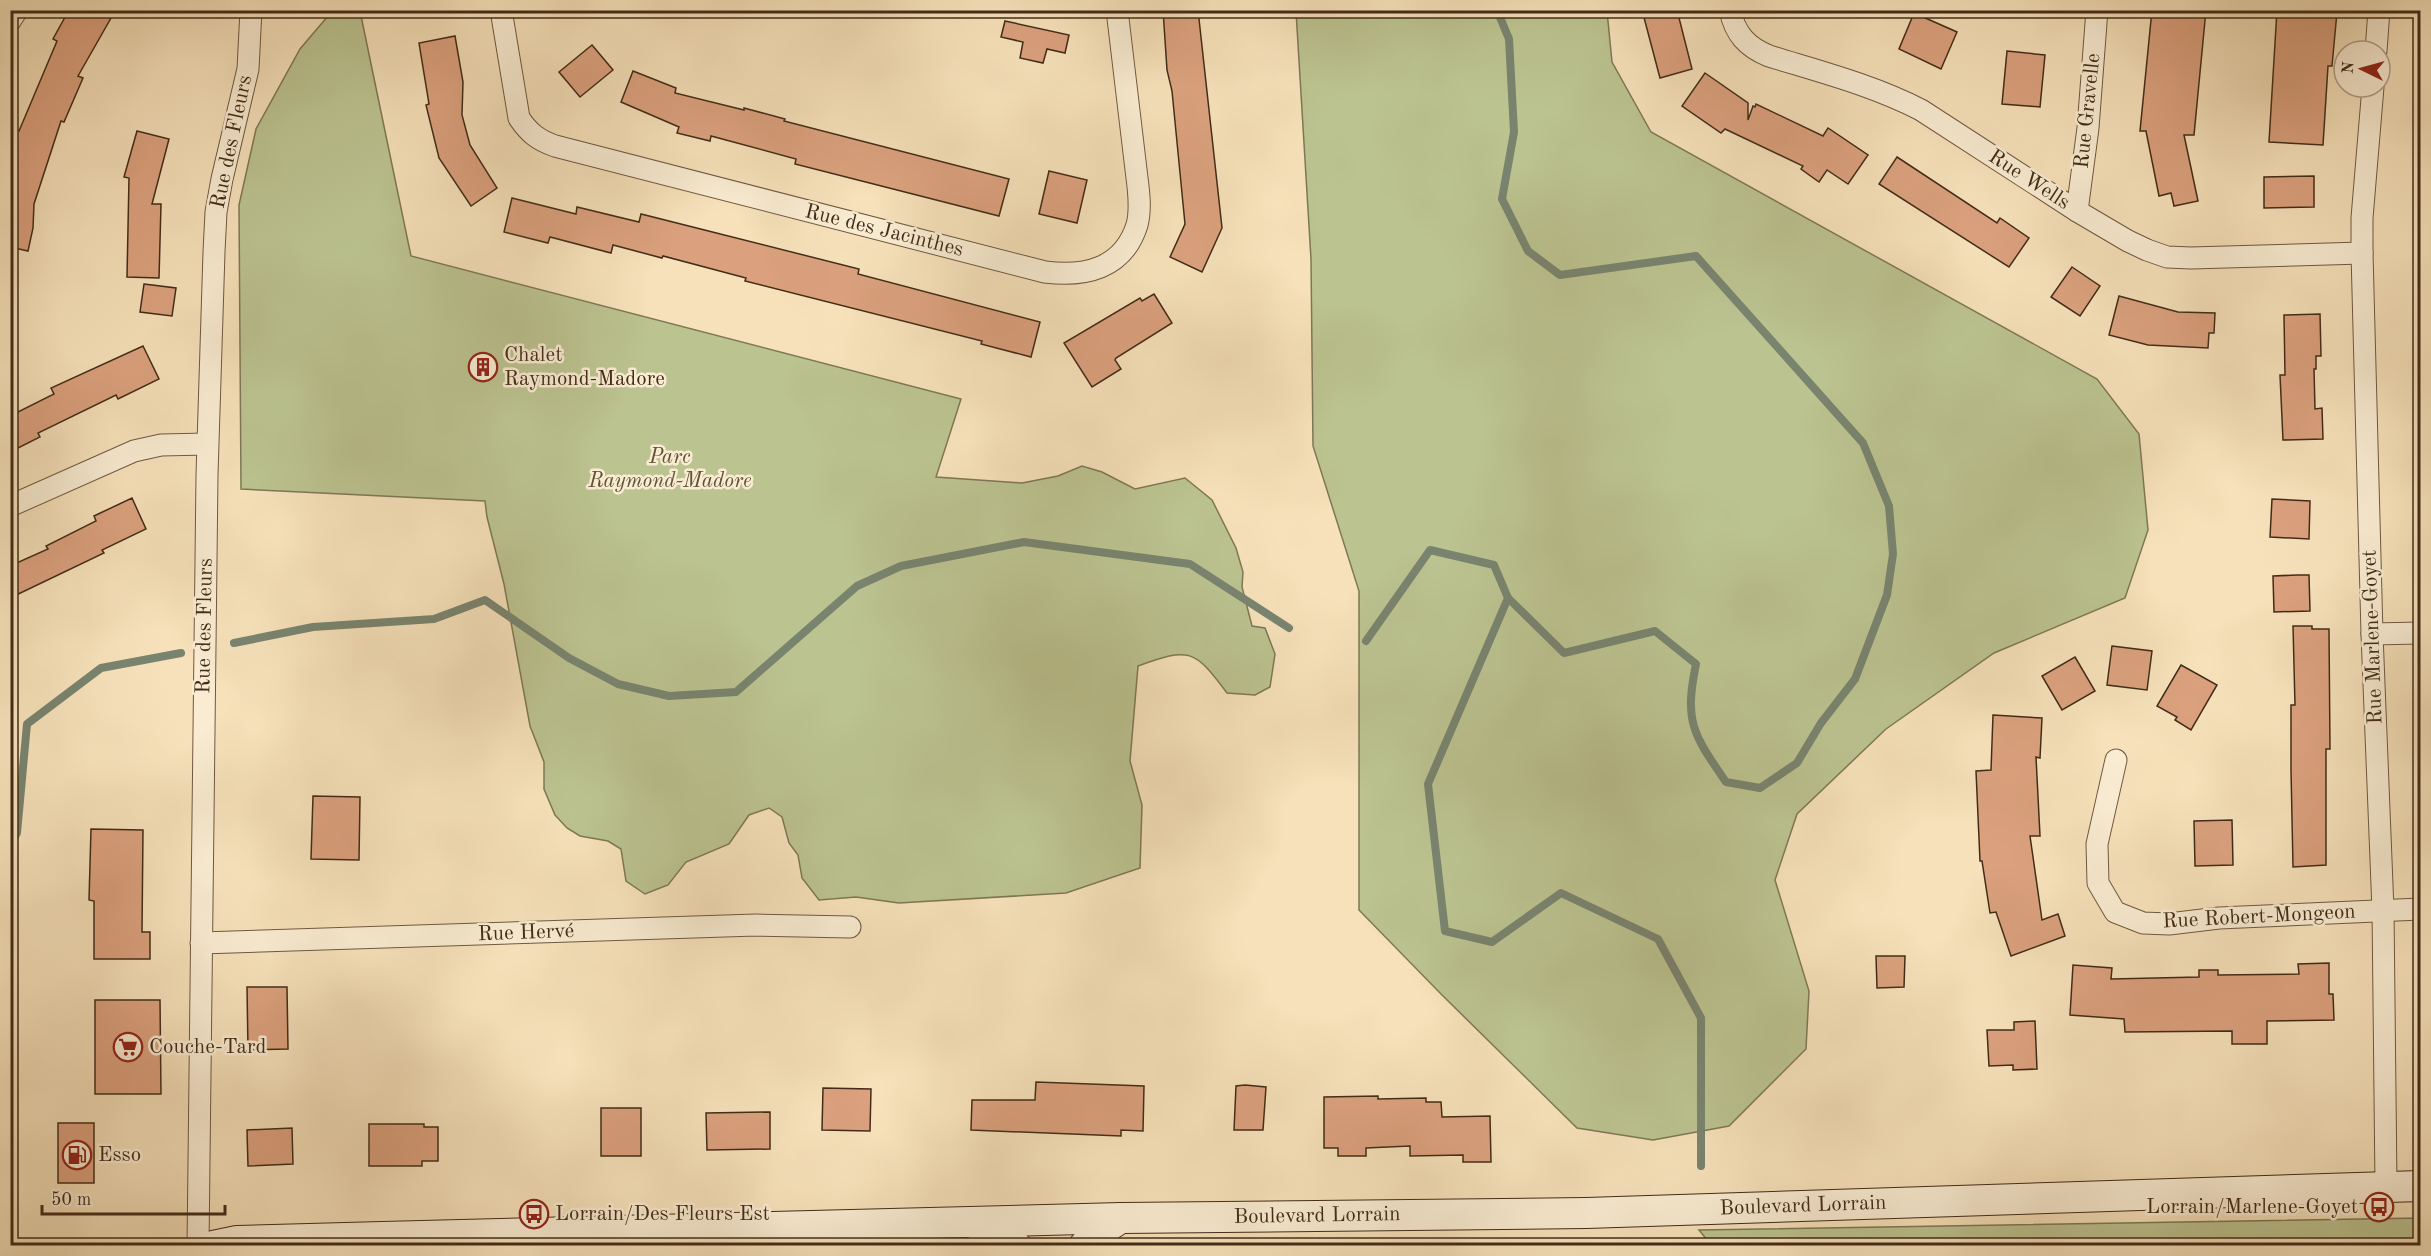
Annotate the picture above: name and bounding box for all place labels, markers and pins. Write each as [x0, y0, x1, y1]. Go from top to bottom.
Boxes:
place label: Chalet Raymond-Madore [504, 345, 665, 390]
building icon: Chalet Raymond-Madore [467, 351, 499, 383]
supermarket icon: Couche-Tard [112, 1031, 144, 1063]
place label: Couche-Tard [149, 1037, 267, 1058]
fuel station icon: Esso [61, 1139, 93, 1171]
place label: Esso [98, 1145, 141, 1166]
bus stop icon: Lorrain/Marlene-Goyet [2363, 1191, 2395, 1223]
place label: Lorrain/Marlene-Goyet [2146, 1197, 2358, 1218]
bus stop icon: Lorrain/Des Fleurs Est [518, 1198, 550, 1230]
place label: Lorrain/Des Fleurs Est [555, 1204, 770, 1225]

